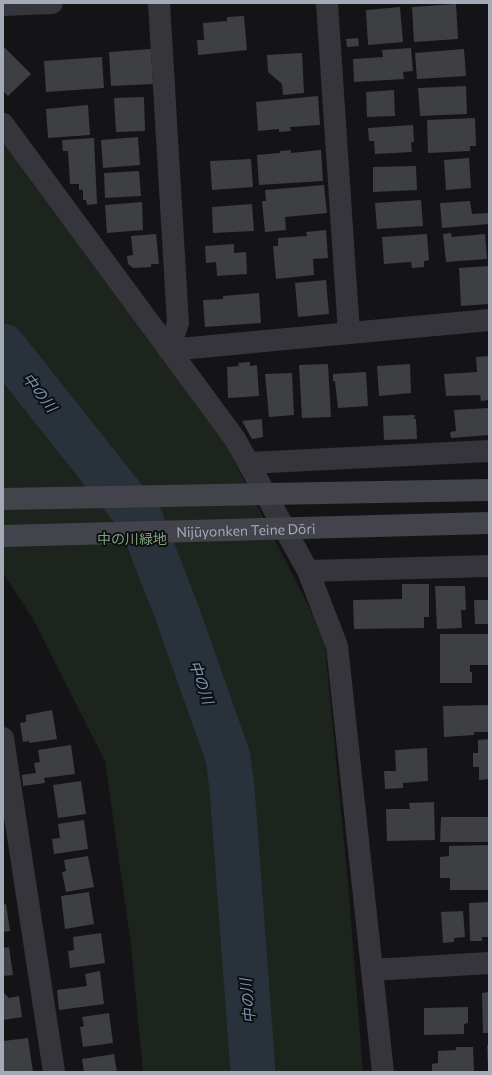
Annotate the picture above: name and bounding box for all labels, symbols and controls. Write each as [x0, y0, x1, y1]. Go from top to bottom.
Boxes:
water label: 中の川 [19, 369, 62, 417]
street label: Nijūyonken Teine Dōri [176, 519, 316, 540]
park label: 中の川緑地 [97, 530, 167, 547]
water label: 中の川 [186, 658, 218, 708]
water label: 中の川 [236, 976, 258, 1024]

